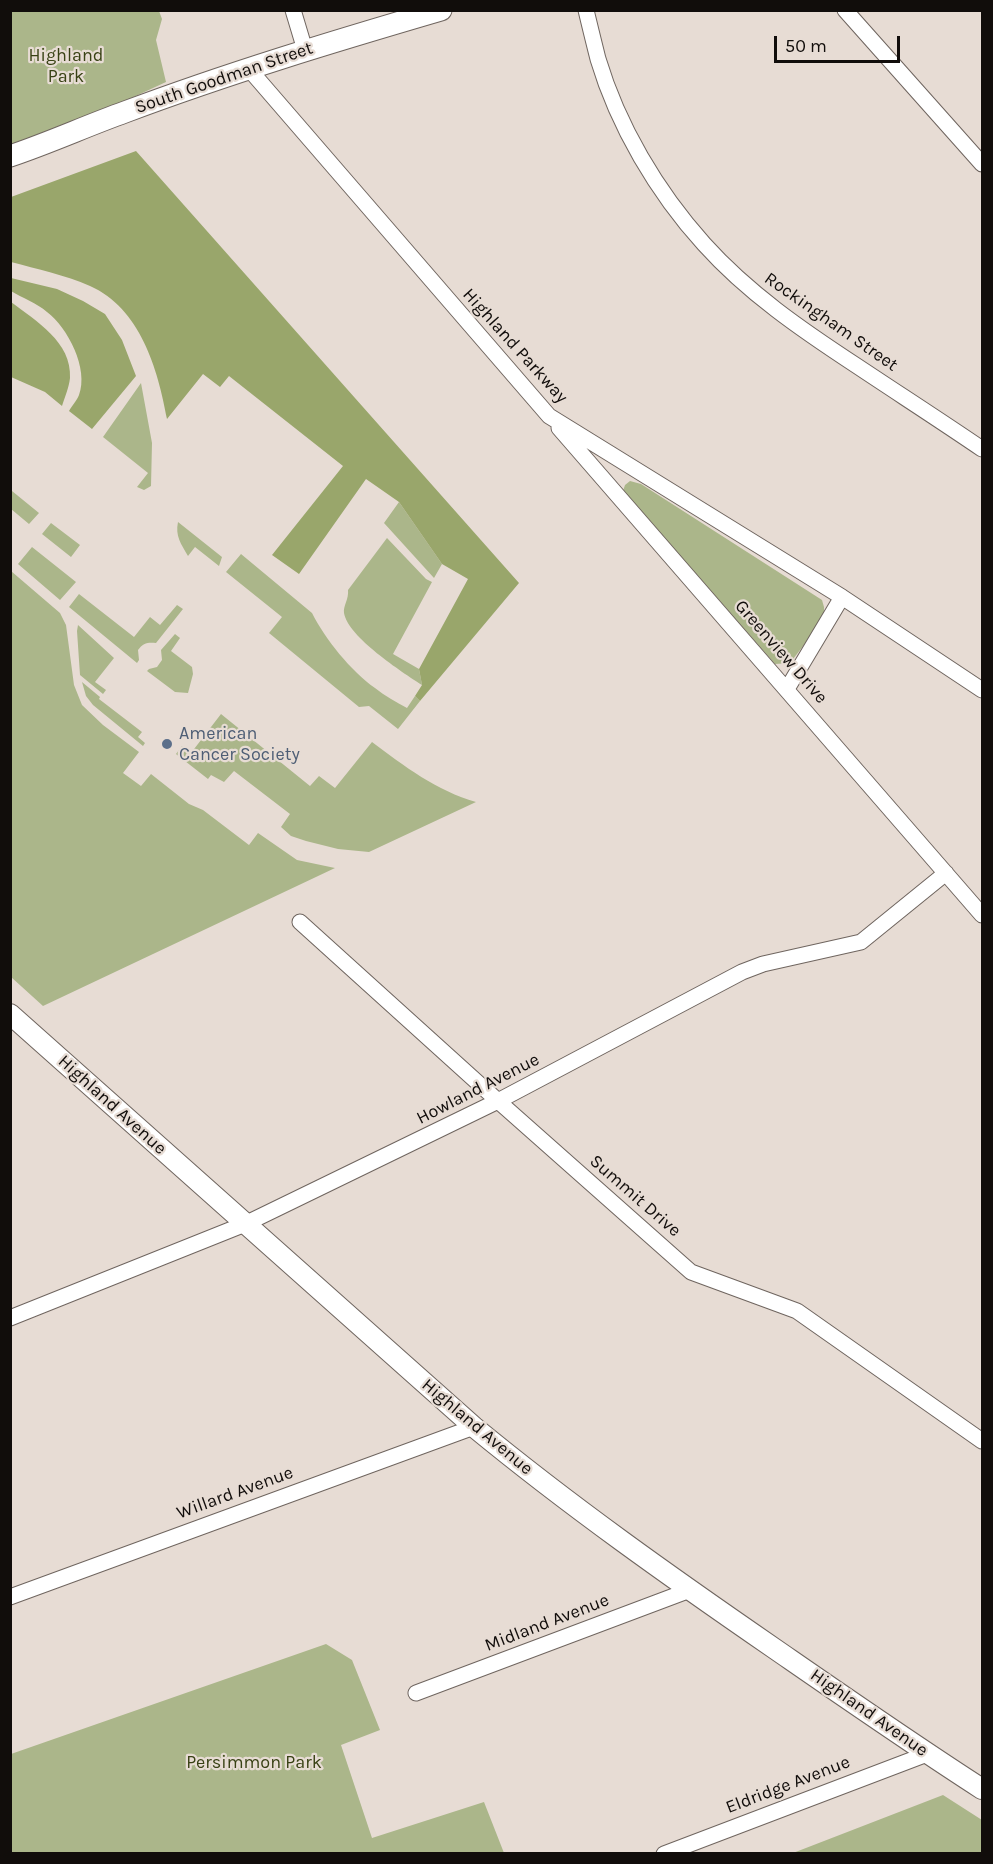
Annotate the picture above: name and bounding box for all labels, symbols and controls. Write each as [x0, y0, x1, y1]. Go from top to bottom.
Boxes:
scale bar [777, 24, 903, 62]
text: 50 m [785, 35, 827, 57]
street label: South Goodman Street [132, 37, 316, 119]
park label: Highland Park [29, 45, 103, 88]
street label: Rockingham Street [760, 268, 902, 376]
street label: Highland Parkway [458, 284, 572, 408]
street label: Greenview Drive [730, 596, 832, 708]
place label: American Cancer Society [179, 723, 300, 766]
marker: American Cancer Society [160, 737, 174, 751]
street label: Howland Avenue [413, 1049, 543, 1129]
street label: Highland Avenue [53, 1051, 171, 1159]
street label: Summit Drive [585, 1150, 685, 1242]
street label: Highland Avenue [417, 1374, 537, 1480]
street label: Willard Avenue [174, 1462, 296, 1524]
street label: Midland Avenue [482, 1589, 612, 1657]
street label: Highland Avenue [806, 1664, 932, 1762]
street label: Eldridge Avenue [723, 1751, 853, 1819]
park label: Persimmon Park [186, 1752, 322, 1774]

